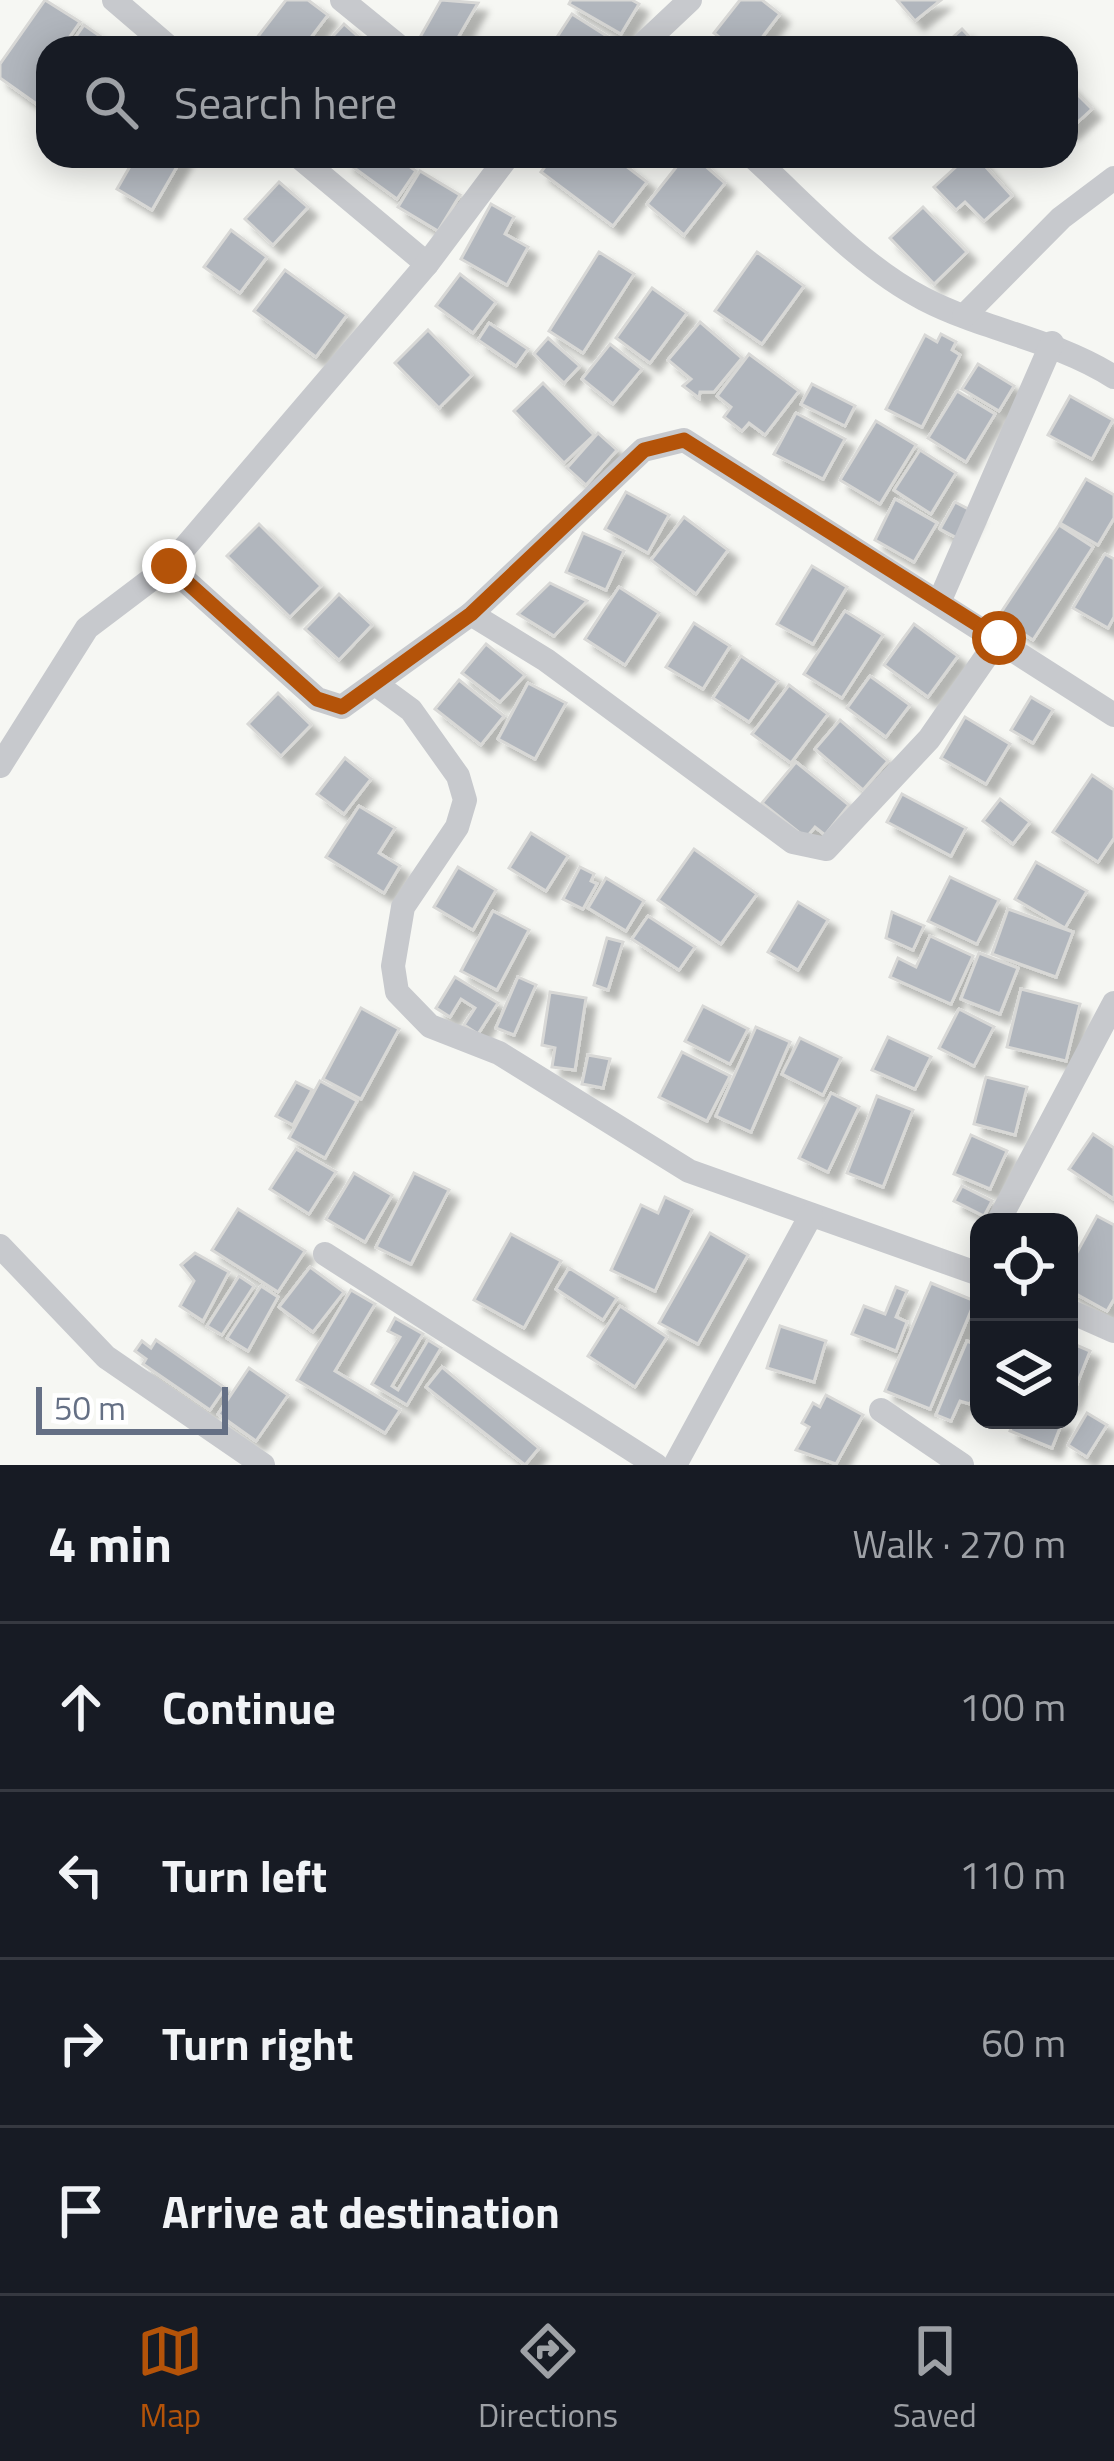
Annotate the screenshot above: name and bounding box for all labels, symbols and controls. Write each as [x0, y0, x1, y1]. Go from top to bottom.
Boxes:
search box [36, 36, 1078, 168]
text: Search here [174, 68, 397, 136]
icon: search [78, 69, 144, 135]
route end [142, 539, 196, 593]
route start [972, 611, 1026, 665]
map controls [970, 1213, 1078, 1429]
button: locate [970, 1213, 1078, 1321]
button: layers [970, 1321, 1078, 1429]
scale bar [36, 1381, 228, 1434]
text: 50 m [54, 1383, 126, 1433]
text: 4 min [48, 1504, 172, 1582]
text: Walk · 270 m [852, 1514, 1066, 1573]
text: Continue [162, 1673, 336, 1741]
icon: ahead [48, 1674, 114, 1740]
text: 100 m [959, 1677, 1066, 1736]
text: Turn left [162, 1841, 327, 1909]
icon: left [48, 1842, 114, 1908]
text: 110 m [959, 1845, 1066, 1904]
text: Turn right [162, 2009, 353, 2077]
icon: right [48, 2010, 114, 2076]
text: 60 m [981, 2013, 1066, 2072]
text: Arrive at destination [162, 2177, 560, 2245]
icon: arrive [48, 2178, 114, 2244]
tab: Map [137, 2318, 203, 2440]
tab: Directions [478, 2318, 618, 2440]
tab: Saved [893, 2318, 977, 2440]

